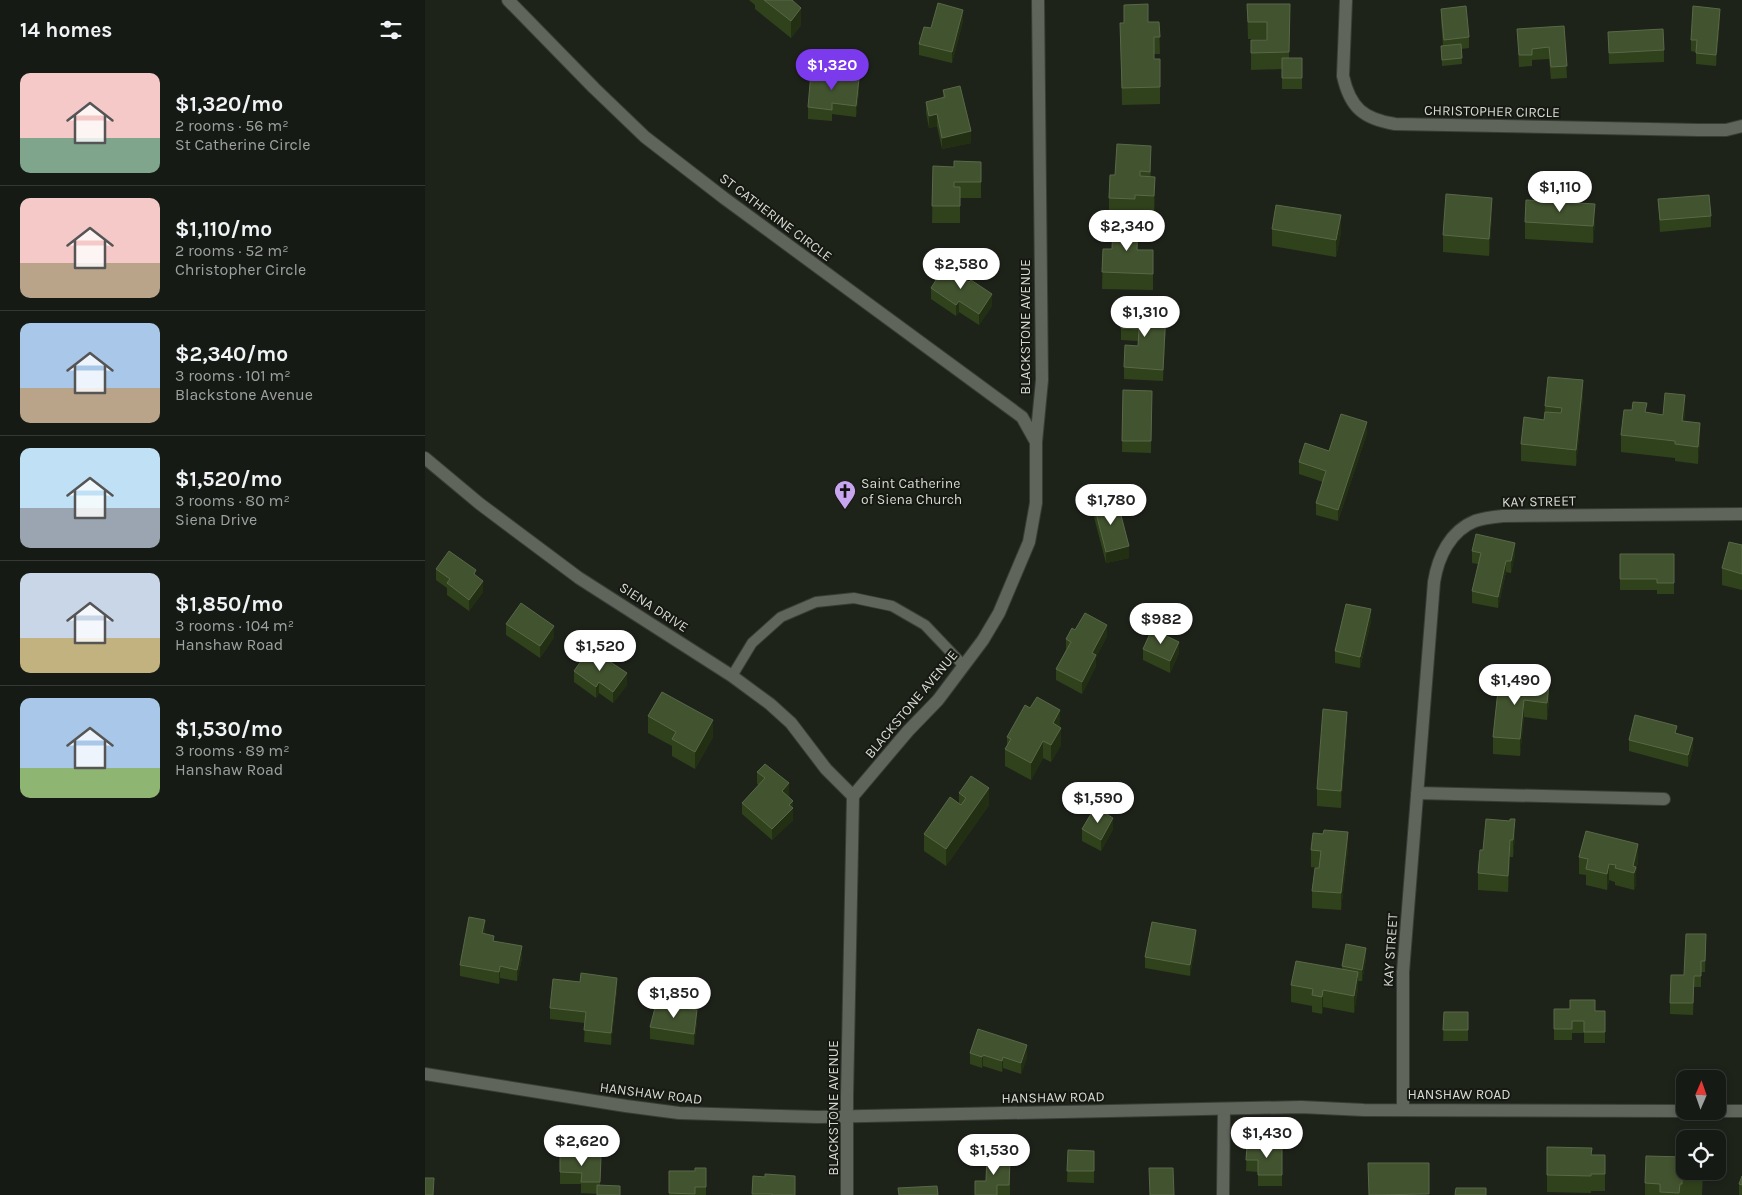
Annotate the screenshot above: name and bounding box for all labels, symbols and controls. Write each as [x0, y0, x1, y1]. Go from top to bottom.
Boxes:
icon: filters [377, 16, 405, 44]
text: 14 homes [20, 18, 112, 42]
pin: $1,320 [791, 48, 873, 91]
text: $1,320 [807, 55, 857, 74]
text: $1,320/mo [175, 92, 283, 116]
icon: home [60, 93, 120, 153]
street label: CHRISTOPHER CIRCLE [1424, 102, 1560, 121]
text: 2 rooms · 56 m² [175, 116, 289, 135]
text: St Catherine Circle [175, 135, 311, 154]
street label: ST CATHERINE CIRCLE [716, 170, 835, 265]
pin: $1,110 [1519, 170, 1601, 213]
text: $1,110 [1539, 177, 1581, 196]
pin: $2,340 [1086, 210, 1168, 252]
text: $2,340 [1100, 216, 1154, 235]
text: $1,110/mo [175, 217, 272, 241]
icon: home [60, 218, 120, 278]
text: 2 rooms · 52 m² [175, 241, 289, 260]
pin: $2,580 [920, 248, 1002, 290]
text: $2,580 [934, 254, 988, 273]
street label: BLACKSTONE AVENUE [1017, 259, 1034, 395]
text: Christopher Circle [175, 260, 306, 279]
pin: $1,310 [1104, 296, 1186, 338]
text: $1,310 [1122, 302, 1168, 321]
text: $2,340/mo [175, 342, 288, 366]
icon: home [60, 343, 120, 403]
text: 3 rooms · 101 m² [175, 366, 291, 385]
text: Blackstone Avenue [175, 385, 313, 404]
text: $1,520/mo [175, 467, 282, 491]
icon: home [60, 468, 120, 528]
place label: Saint Catherine of Siena Church [861, 475, 962, 508]
church icon: Saint Catherine of Siena Church [833, 479, 857, 510]
pin: $1,780 [1070, 484, 1152, 526]
text: $1,780 [1086, 490, 1136, 509]
text: 3 rooms · 80 m² [175, 491, 290, 510]
street label: KAY STREET [1502, 492, 1576, 511]
text: Siena Drive [175, 510, 257, 529]
street label: SIENA DRIVE [616, 579, 691, 636]
text: $1,850/mo [175, 592, 283, 616]
icon: home [60, 593, 120, 653]
pin: $982 [1131, 602, 1191, 645]
text: $982 [1141, 609, 1181, 628]
text: 3 rooms · 104 m² [175, 616, 294, 635]
pin: $1,520 [559, 630, 641, 672]
text: Hanshaw Road [175, 635, 283, 654]
text: $1,520 [575, 636, 625, 655]
street label: BLACKSTONE AVENUE [861, 647, 961, 762]
pin: $1,490 [1474, 664, 1556, 706]
text: $1,490 [1490, 670, 1540, 689]
text: $1,530/mo [175, 717, 283, 741]
icon: home [60, 718, 120, 778]
text: 3 rooms · 89 m² [175, 741, 290, 760]
text: Hanshaw Road [175, 760, 283, 779]
pin: $1,590 [1057, 782, 1139, 824]
text: $1,590 [1073, 788, 1123, 807]
street label: KAY STREET [1379, 913, 1402, 988]
pin: $1,850 [633, 976, 715, 1019]
text: $1,850 [649, 983, 699, 1002]
street label: BLACKSTONE AVENUE [825, 1040, 842, 1176]
north arrow [1676, 1070, 1726, 1120]
map controls [1676, 1070, 1726, 1180]
street label: HANSHAW ROAD [599, 1079, 703, 1108]
street label: HANSHAW ROAD [1407, 1086, 1511, 1103]
street label: HANSHAW ROAD [1001, 1088, 1105, 1107]
pin: $1,430 [1226, 1116, 1308, 1159]
text: $1,430 [1242, 1123, 1292, 1142]
pin: $2,620 [541, 1124, 623, 1167]
button: locate [1676, 1130, 1726, 1180]
text: $2,620 [555, 1131, 609, 1150]
pin: $1,530 [953, 1134, 1035, 1176]
text: $1,530 [969, 1140, 1019, 1159]

